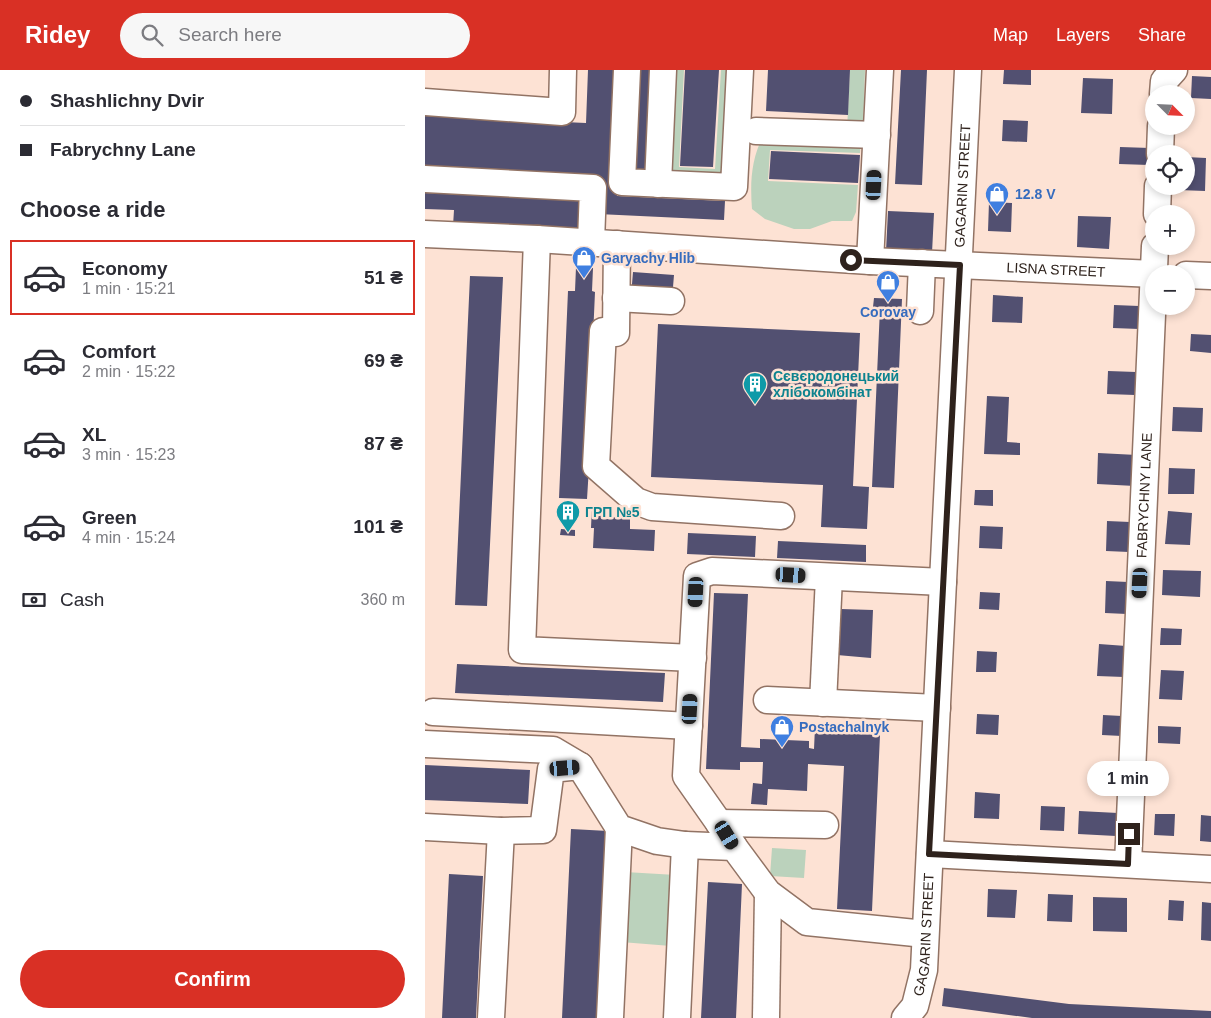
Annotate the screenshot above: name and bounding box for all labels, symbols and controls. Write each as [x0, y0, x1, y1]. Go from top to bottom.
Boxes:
search box [120, 13, 470, 58]
text: Ridey [25, 21, 90, 48]
icon: search [138, 21, 166, 49]
text: Search here [178, 24, 282, 45]
text: Map [993, 25, 1028, 45]
text: Layers [1056, 25, 1110, 45]
text: Share [1138, 25, 1186, 45]
north arrow [1145, 85, 1195, 135]
map controls [1145, 85, 1195, 315]
text: Shashlichny Dvir [50, 90, 204, 111]
street label: GAGARIN STREET [951, 123, 973, 248]
text: Fabrychny Lane [50, 139, 196, 160]
button: locate [1145, 145, 1195, 195]
car [865, 170, 882, 200]
shop icon: 12.8 V [984, 181, 1010, 215]
place label: 12.8 V [1015, 186, 1056, 202]
text: Choose a ride [20, 197, 165, 222]
button: + [1145, 205, 1195, 255]
shop icon: Garyachy Hlib [571, 245, 597, 279]
route start [840, 249, 862, 271]
place label: Garyachy Hlib [601, 250, 695, 266]
icon: car [22, 255, 67, 300]
text: Economy [82, 258, 168, 279]
street label: LISNA STREET [1006, 259, 1106, 280]
button: − [1145, 265, 1195, 315]
text: 51 ₴ [364, 267, 403, 288]
shop icon: Corovay [875, 269, 901, 303]
text: 1 min · 15:21 [82, 280, 175, 297]
place label: Corovay [860, 304, 916, 320]
icon: car [22, 338, 67, 383]
text: Comfort [82, 341, 156, 362]
text: 69 ₴ [364, 350, 403, 371]
text: 2 min · 15:22 [82, 363, 175, 380]
place label: Сєвєродонецький хлібокомбінат [773, 368, 899, 400]
building icon: Сєвєродонецький хлібокомбінат [742, 371, 768, 405]
icon: car [22, 421, 67, 466]
text: XL [82, 424, 106, 445]
street label: FABRYCHNY LANE [1133, 432, 1155, 558]
text: 87 ₴ [364, 433, 403, 454]
text: 3 min · 15:23 [82, 446, 175, 463]
building icon: ГРП №5 [555, 499, 581, 533]
icon: car [22, 504, 67, 549]
place label: ГРП №5 [585, 504, 640, 520]
text: Green [82, 507, 137, 528]
text: 101 ₴ [353, 516, 403, 537]
text: 4 min · 15:24 [82, 529, 175, 546]
car [775, 567, 806, 583]
car [1131, 568, 1148, 598]
car [687, 577, 704, 607]
icon: cash [20, 586, 48, 614]
text: Cash [60, 589, 104, 610]
text: 360 m [361, 591, 405, 608]
car [681, 694, 698, 724]
shop icon: Postachalnyk [769, 714, 795, 748]
place label: Postachalnyk [799, 719, 889, 735]
car [549, 759, 580, 777]
callout: 1 min [1088, 762, 1170, 796]
text: 1 min [1107, 770, 1149, 787]
car [712, 818, 741, 852]
route end [1118, 823, 1140, 845]
street label: GAGARIN STREET [910, 872, 937, 998]
button: Confirm [20, 950, 405, 1008]

